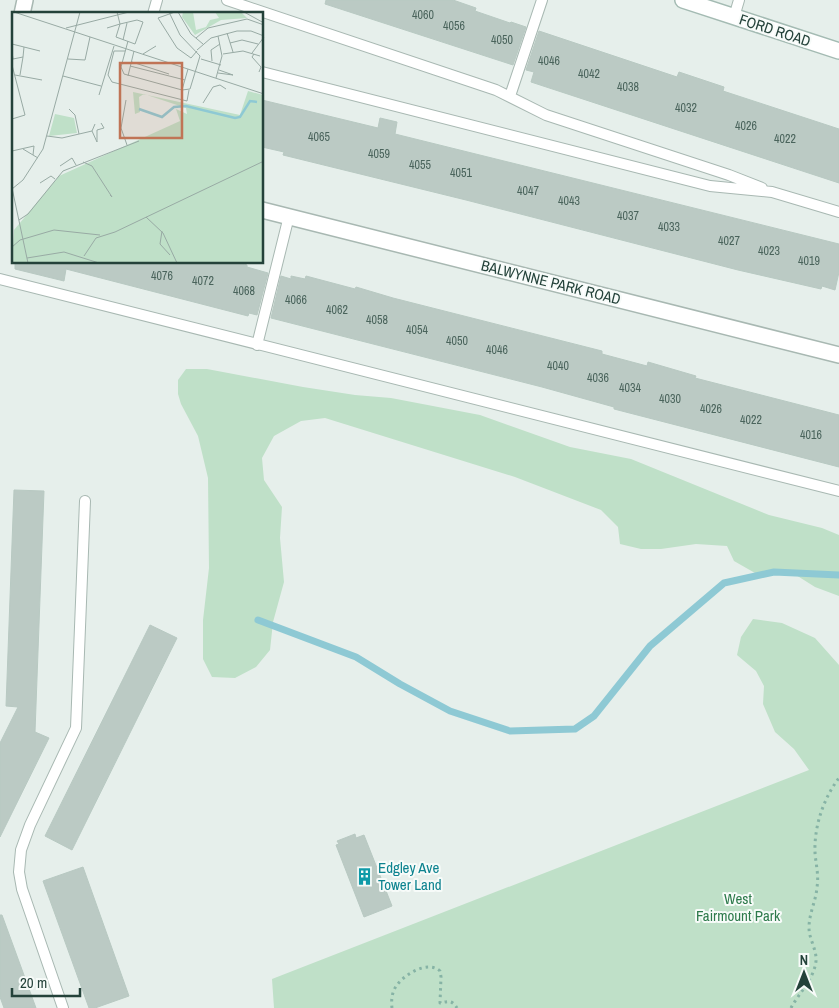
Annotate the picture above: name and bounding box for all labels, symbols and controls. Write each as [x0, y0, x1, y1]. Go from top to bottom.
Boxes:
house number: 4060 [412, 7, 434, 23]
street label: FORD ROAD [737, 9, 813, 51]
inset map [12, 12, 264, 264]
house number: 4056 [443, 18, 465, 34]
house number: 4050 [491, 32, 513, 48]
house number: 4046 [538, 53, 560, 69]
house number: 4042 [578, 66, 600, 82]
house number: 4038 [617, 79, 639, 95]
house number: 4032 [675, 100, 697, 116]
house number: 4026 [735, 118, 757, 134]
house number: 4065 [308, 129, 330, 145]
house number: 4022 [774, 131, 796, 147]
house number: 4059 [368, 146, 390, 162]
house number: 4055 [409, 157, 431, 173]
house number: 4051 [450, 165, 472, 181]
house number: 4047 [517, 183, 539, 199]
house number: 4043 [558, 193, 580, 209]
house number: 4037 [617, 208, 639, 224]
house number: 4033 [658, 219, 680, 235]
house number: 4027 [718, 233, 740, 249]
house number: 4023 [758, 243, 780, 259]
house number: 4019 [798, 253, 820, 269]
street label: BALWYNNE PARK ROAD [479, 255, 623, 310]
house number: 4076 [151, 268, 173, 284]
house number: 4072 [192, 273, 214, 289]
house number: 4068 [233, 283, 255, 299]
house number: 4066 [285, 292, 307, 308]
house number: 4062 [326, 302, 348, 318]
house number: 4058 [366, 312, 388, 328]
house number: 4054 [406, 322, 428, 338]
house number: 4050 [446, 333, 468, 349]
house number: 4046 [486, 342, 508, 358]
house number: 4040 [547, 358, 569, 374]
house number: 4036 [587, 370, 609, 386]
house number: 4034 [619, 380, 641, 396]
house number: 4030 [659, 391, 681, 407]
house number: 4026 [700, 401, 722, 417]
house number: 4022 [740, 412, 762, 428]
house number: 4016 [800, 427, 822, 443]
place label: Edgley Ave Tower Land [378, 857, 442, 895]
building icon: Edgley Ave Tower Land [354, 866, 374, 886]
park label: West Fairmount Park [696, 888, 781, 926]
north arrow [779, 948, 829, 998]
text: N [800, 951, 808, 969]
scale bar [12, 966, 80, 998]
text: 20 m [20, 972, 47, 993]

